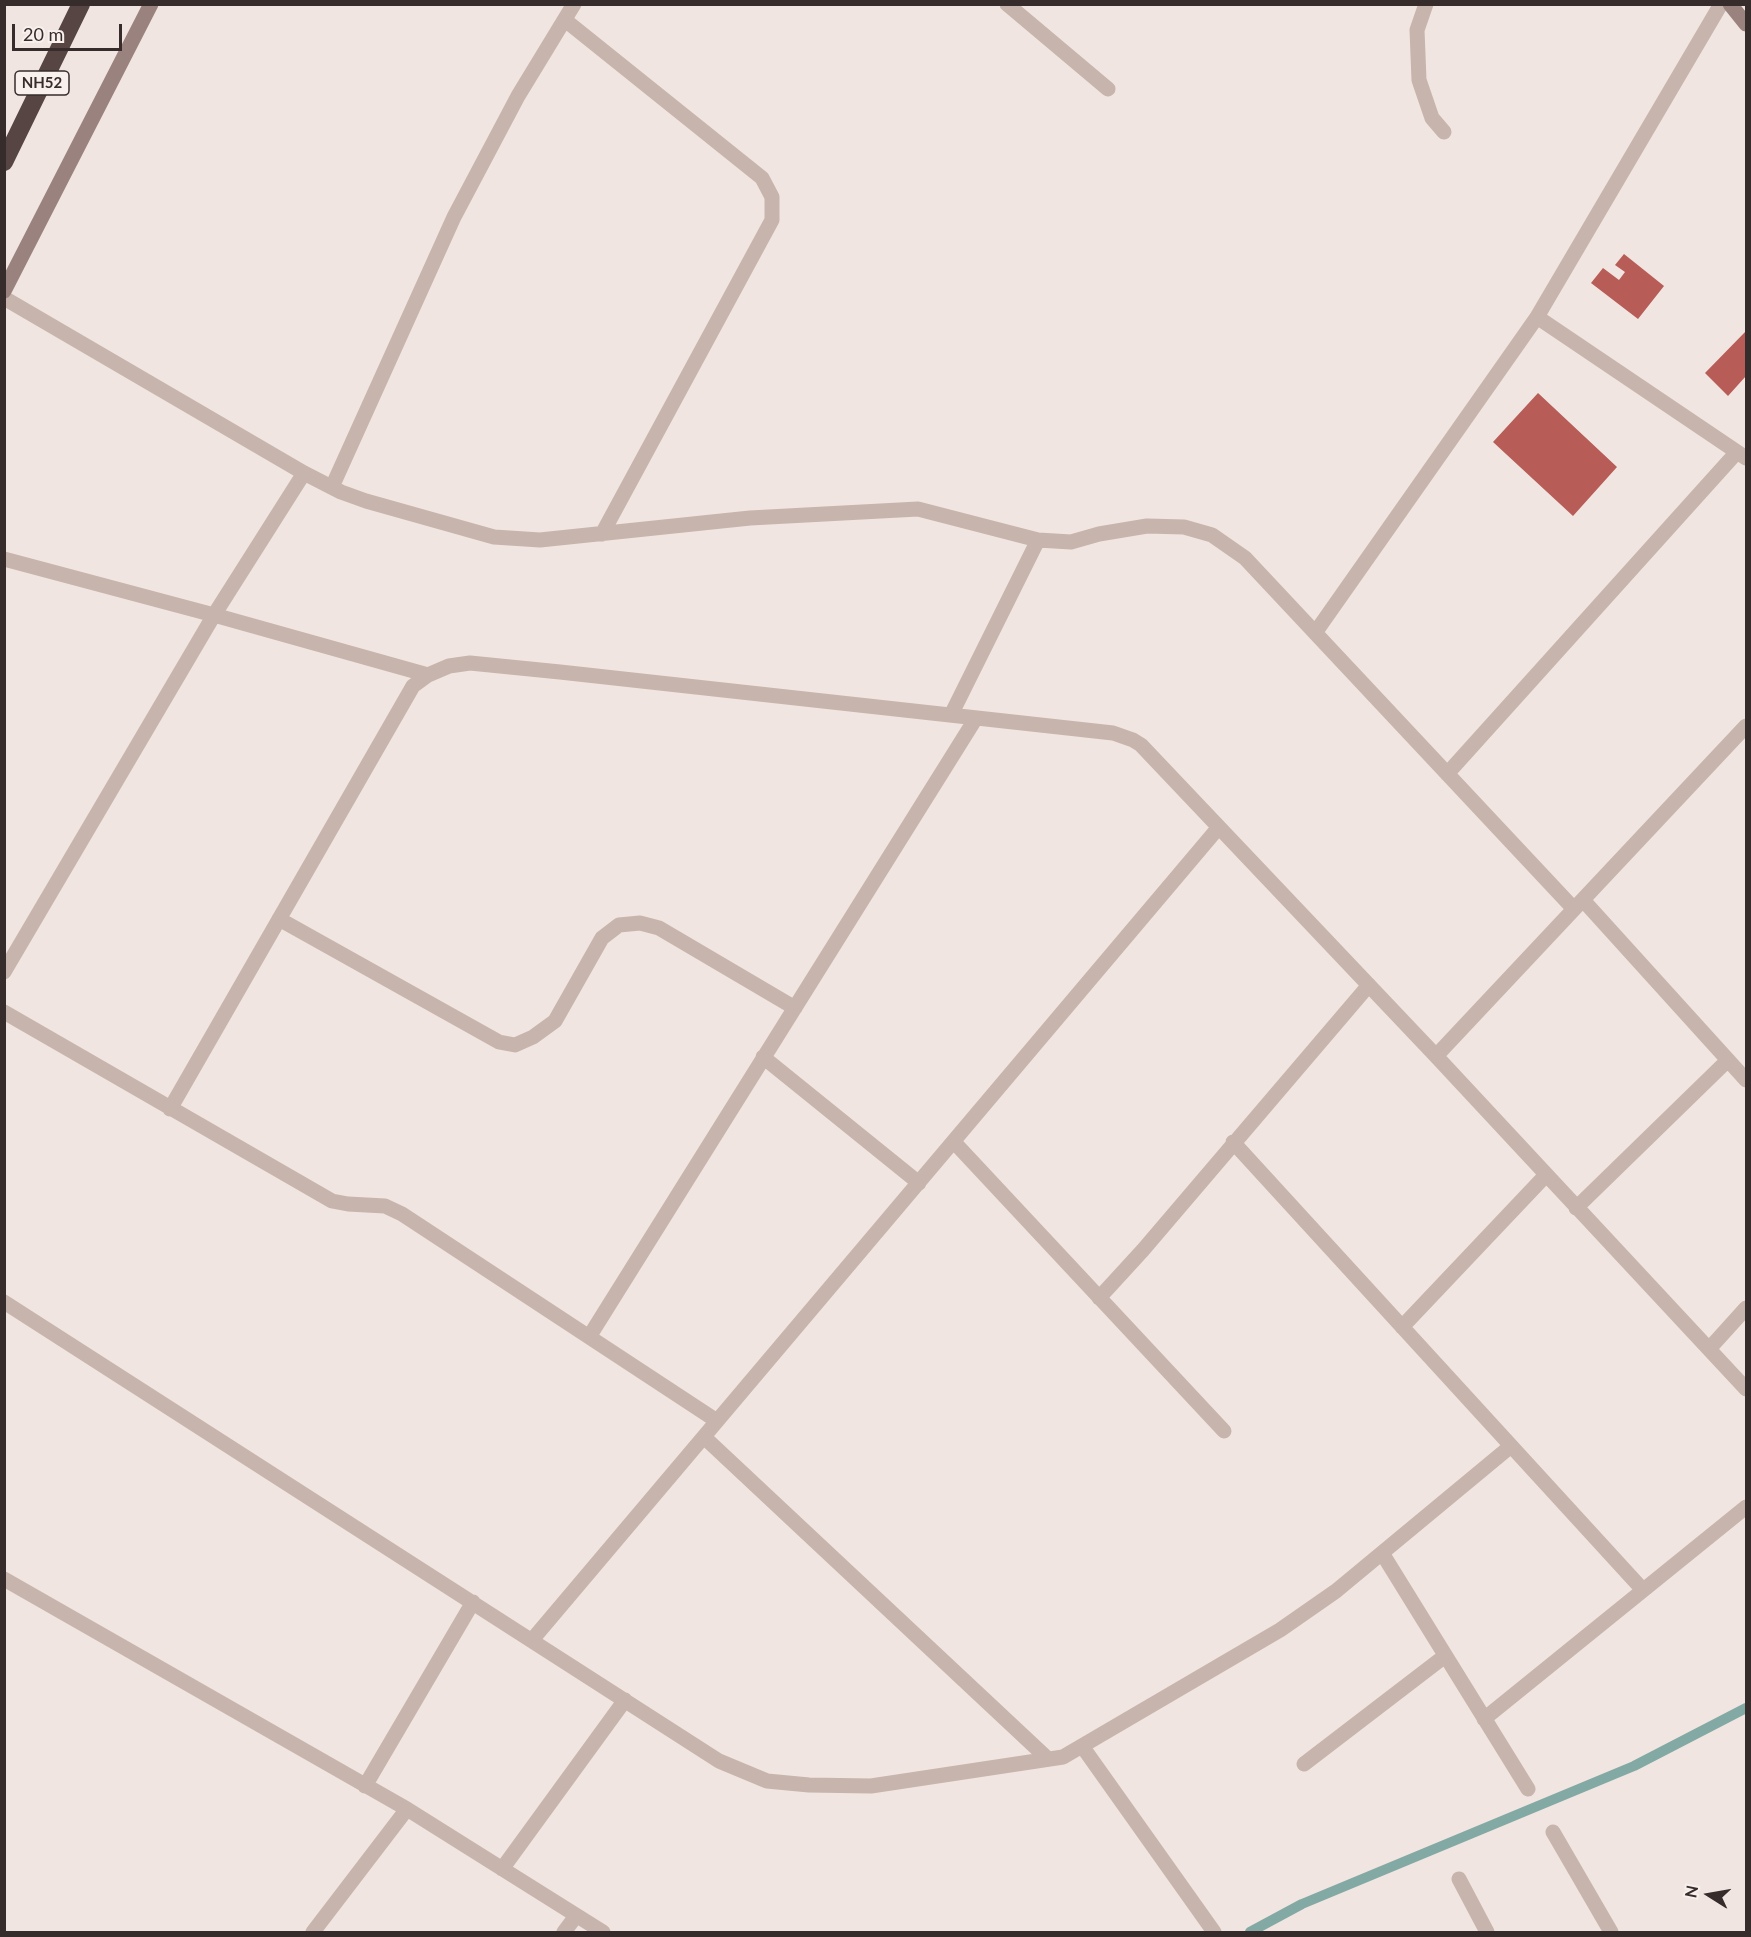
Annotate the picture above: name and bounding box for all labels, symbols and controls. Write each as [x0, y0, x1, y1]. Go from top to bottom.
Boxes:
scale bar [15, 12, 124, 50]
text: 20 m [23, 23, 63, 45]
road number: NH52 [15, 71, 69, 95]
north arrow [1679, 1865, 1739, 1925]
text: N [1680, 1884, 1701, 1899]

